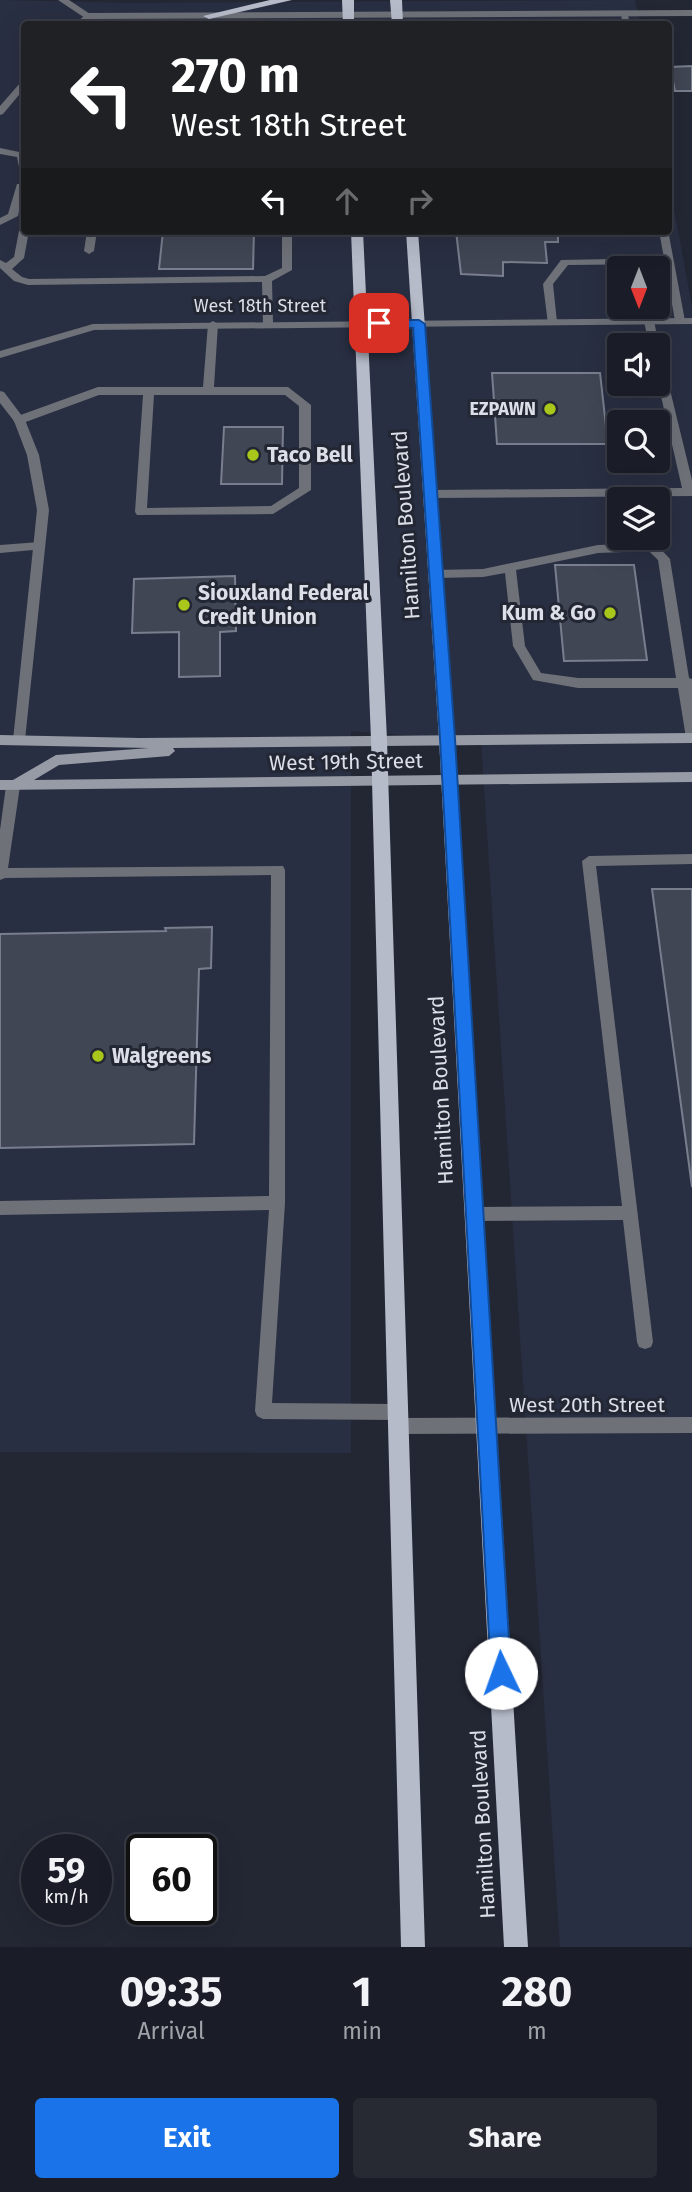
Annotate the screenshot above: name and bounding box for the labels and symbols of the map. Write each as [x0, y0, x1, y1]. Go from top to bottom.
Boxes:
north arrow [607, 256, 670, 318]
pin [349, 293, 409, 353]
street label: West 18th Street [194, 295, 327, 317]
place label: EZPAWN [469, 398, 536, 420]
marker: EZPAWN [542, 401, 558, 417]
street label: Hamilton Boulevard [386, 430, 426, 620]
place label: Taco Bell [267, 442, 353, 468]
marker: Taco Bell [245, 447, 261, 463]
place label: Siouxland Federal Credit Union [198, 580, 370, 630]
marker: Siouxland Federal Credit Union [176, 597, 192, 613]
place label: Kum & Go [502, 600, 596, 626]
marker: Kum & Go [602, 605, 618, 621]
street label: West 19th Street [269, 748, 424, 776]
street label: Hamilton Boulevard [423, 995, 459, 1185]
place label: Walgreens [112, 1043, 212, 1069]
marker: Walgreens [90, 1048, 106, 1064]
street label: West 20th Street [509, 1392, 665, 1418]
position arrow [464, 1636, 538, 1710]
street label: Hamilton Boulevard [465, 1729, 501, 1919]
speed limit sign: 60 [126, 1834, 217, 1925]

